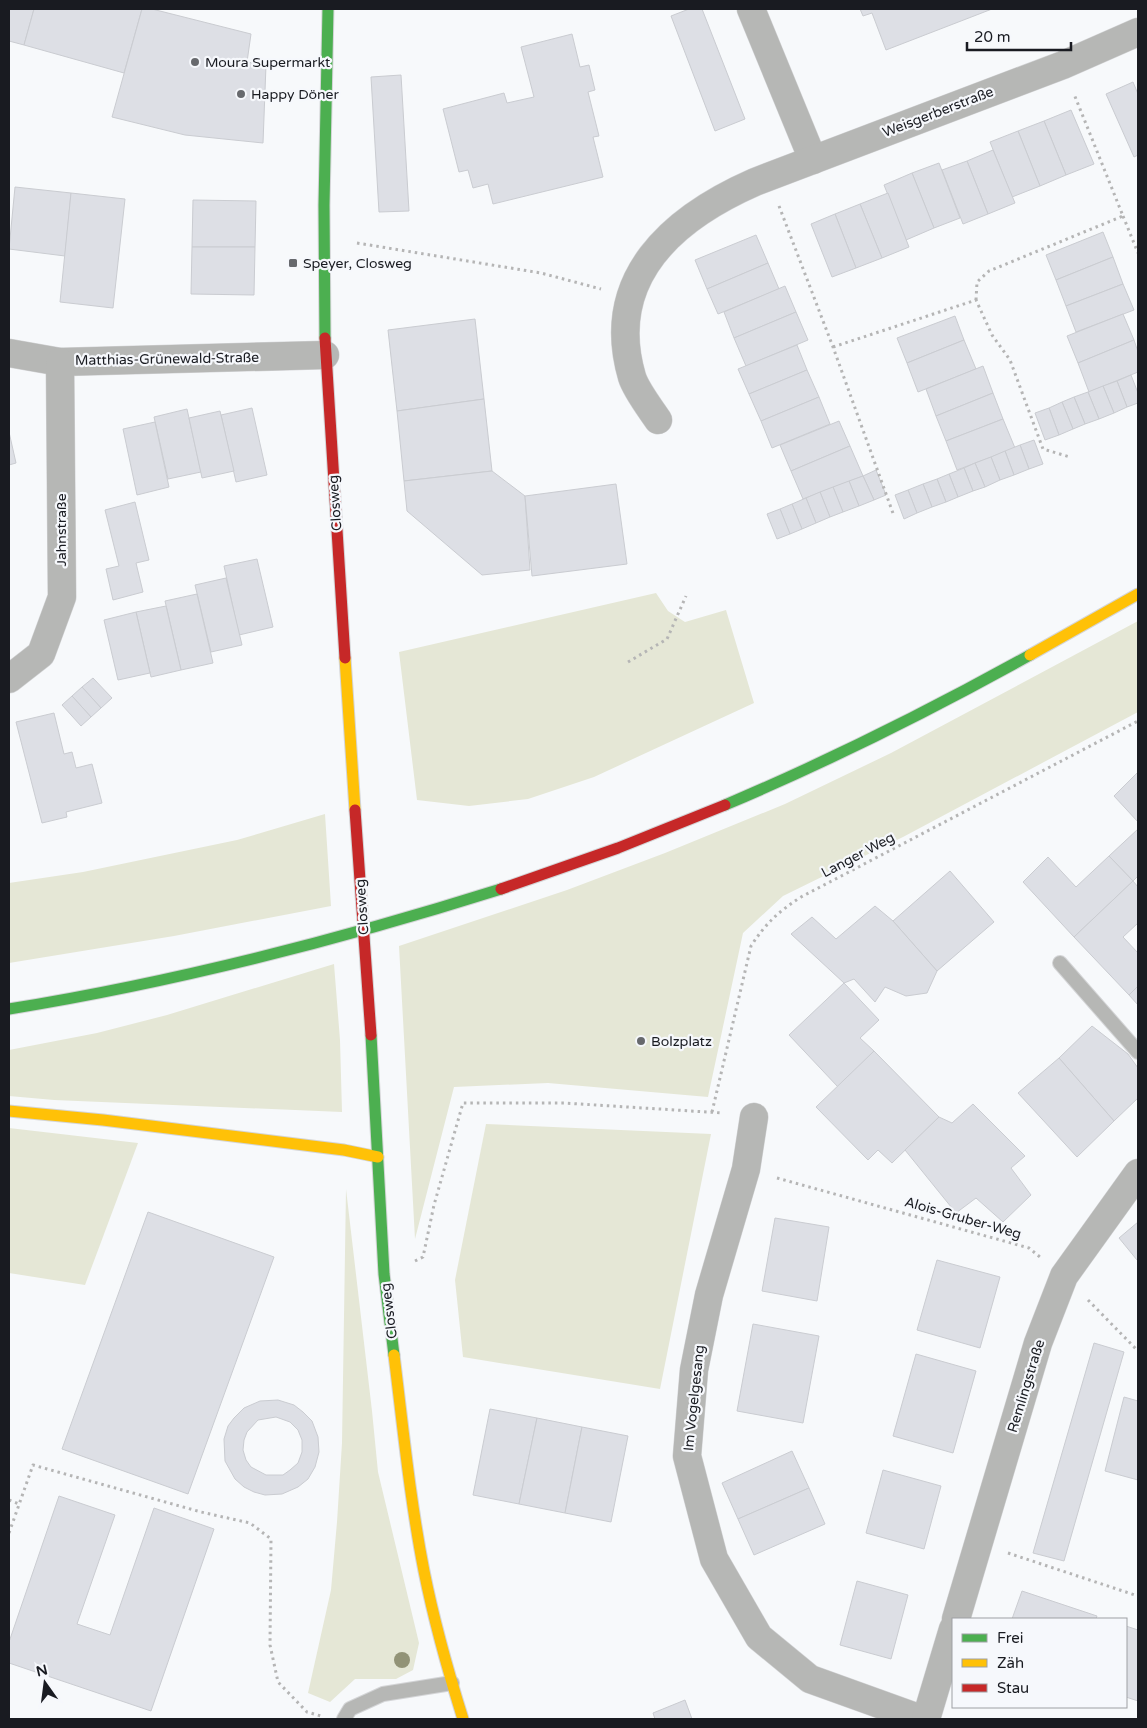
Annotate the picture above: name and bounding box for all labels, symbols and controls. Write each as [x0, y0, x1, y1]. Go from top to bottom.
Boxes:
scale bar [967, 20, 1071, 52]
text: 20 m [974, 28, 1011, 46]
place label: Moura Supermarkt [205, 54, 331, 71]
marker: Moura Supermarkt [189, 56, 201, 68]
street label: Weisgerberstraße [880, 83, 996, 141]
place label: Happy Döner [251, 86, 339, 103]
marker: Happy Döner [235, 88, 247, 100]
place label: Speyer, Closweg [303, 255, 412, 272]
marker: Speyer, Closweg [287, 257, 299, 269]
street label: Matthias-Grünewald-Straße [75, 349, 259, 369]
street label: Closweg [325, 474, 345, 532]
street label: Jahnstraße [53, 493, 70, 567]
street label: Langer Weg [818, 829, 898, 881]
street label: Closweg [352, 878, 372, 936]
place label: Bolzplatz [651, 1033, 712, 1050]
marker: Bolzplatz [635, 1035, 647, 1047]
street label: Alois-Gruber-Weg [903, 1193, 1023, 1243]
street label: Closweg [377, 1282, 401, 1340]
street label: Remlingstraße [1004, 1337, 1048, 1435]
street label: Im Vogelgesang [680, 1344, 708, 1452]
legend [952, 1618, 1127, 1708]
text: Frei [997, 1629, 1023, 1647]
text: Zäh [997, 1654, 1024, 1672]
north arrow [20, 1658, 70, 1708]
text: N [34, 1661, 49, 1680]
text: Stau [997, 1679, 1029, 1697]

